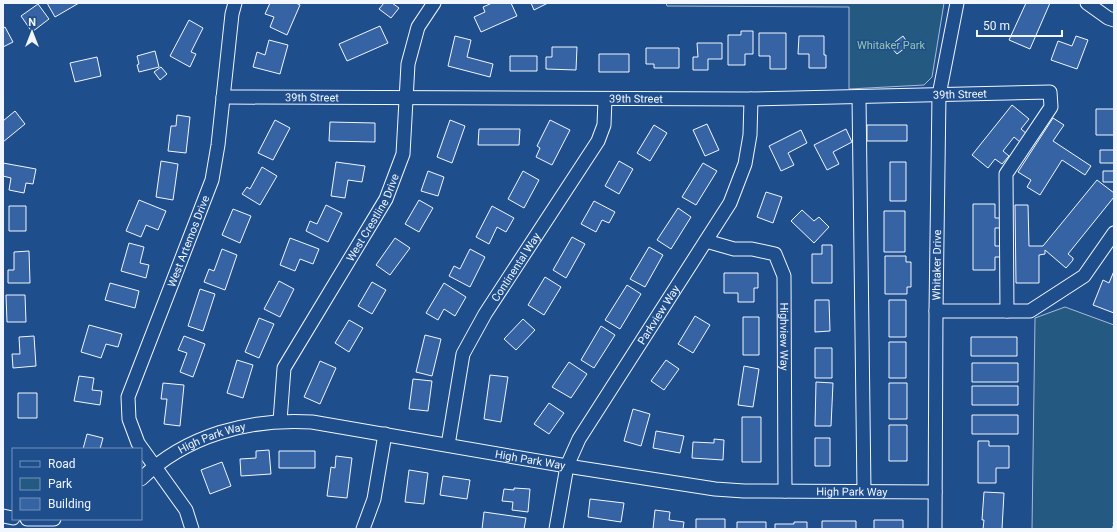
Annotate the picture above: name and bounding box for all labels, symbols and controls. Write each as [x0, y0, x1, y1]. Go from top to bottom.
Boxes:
north arrow [12, 12, 52, 52]
scale bar [977, 12, 1062, 38]
text: N [28, 16, 36, 29]
text: 50 m [983, 19, 1010, 33]
park label: Whitaker Park [857, 39, 925, 52]
street label: 39th Street [933, 87, 987, 101]
street label: 39th Street [285, 91, 339, 104]
street label: 39th Street [609, 92, 663, 105]
street label: West Crestline Drive [343, 172, 402, 264]
street label: West Artemos Drive [165, 193, 212, 289]
street label: Continental Way [488, 229, 543, 304]
street label: Whitaker Drive [930, 229, 944, 300]
street label: Parkview Way [635, 282, 683, 347]
street label: Highview Way [778, 302, 791, 372]
street label: High Park Way [176, 420, 247, 456]
street label: High Park Way [494, 447, 567, 472]
legend [12, 448, 142, 520]
text: Road [48, 457, 76, 471]
text: Park [48, 477, 73, 491]
street label: High Park Way [816, 485, 888, 498]
text: Building [48, 497, 91, 511]

